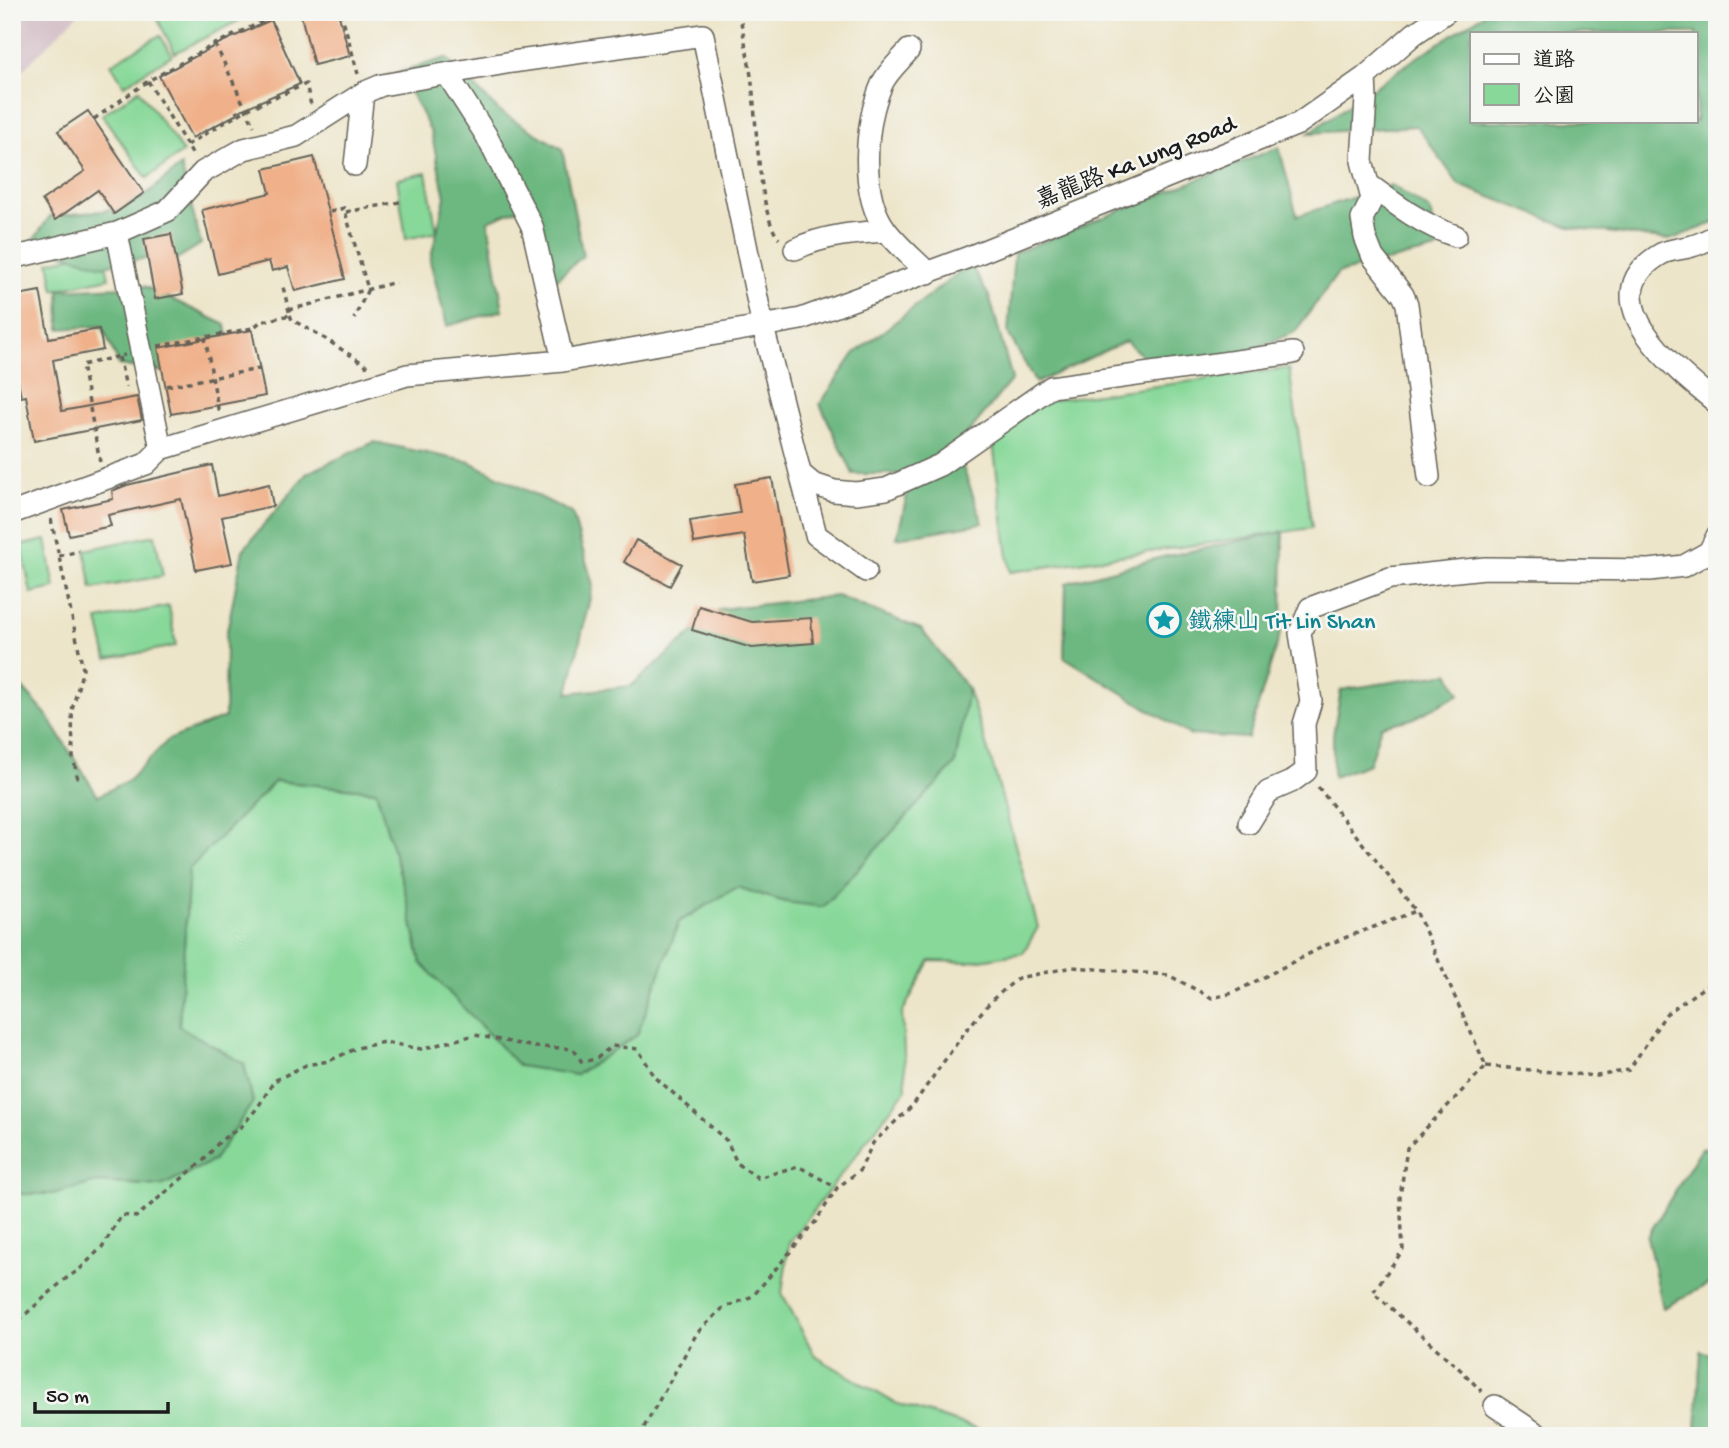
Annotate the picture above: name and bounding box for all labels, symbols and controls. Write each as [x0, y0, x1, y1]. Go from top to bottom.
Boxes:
legend [1470, 32, 1698, 122]
text: 道路 [1533, 48, 1575, 75]
text: 公園 [1533, 85, 1575, 111]
street label: 嘉龍路 Ka Lung Road [1031, 108, 1242, 218]
place icon: 鐵練山 Tit Lin Shan [1145, 601, 1183, 639]
place label: 鐵練山 Tit Lin Shan [1188, 608, 1376, 638]
scale bar [35, 1371, 168, 1415]
text: 50 m [46, 1386, 89, 1411]

